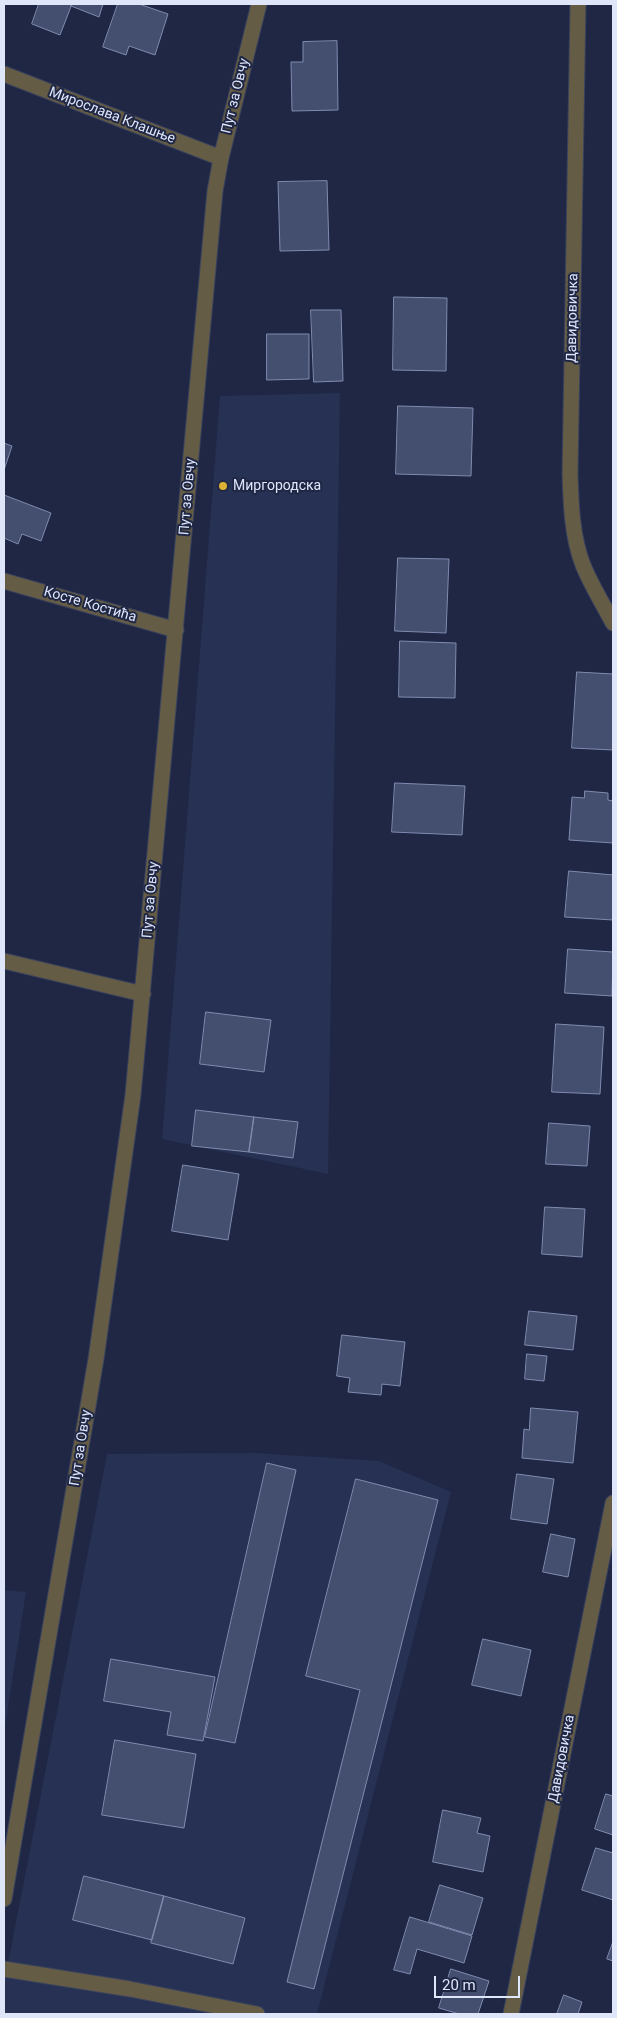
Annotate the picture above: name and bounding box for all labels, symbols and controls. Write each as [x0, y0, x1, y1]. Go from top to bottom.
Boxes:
street label: Пут за Овчу [219, 57, 253, 135]
street label: Мирослава Клашње [47, 84, 177, 148]
street label: Давидовичка [564, 273, 582, 363]
street label: Пут за Овчу [176, 458, 200, 536]
place label: Миргородска [233, 478, 321, 494]
marker: Миргородска [217, 480, 229, 492]
street label: Косте Костића [42, 584, 138, 626]
street label: Пут за Овчу [139, 861, 163, 939]
street label: Пут за Овчу [67, 1409, 95, 1487]
street label: Давидовичка [545, 1713, 579, 1805]
scale bar [437, 1966, 523, 1998]
text: 20 m [442, 1976, 476, 1994]

